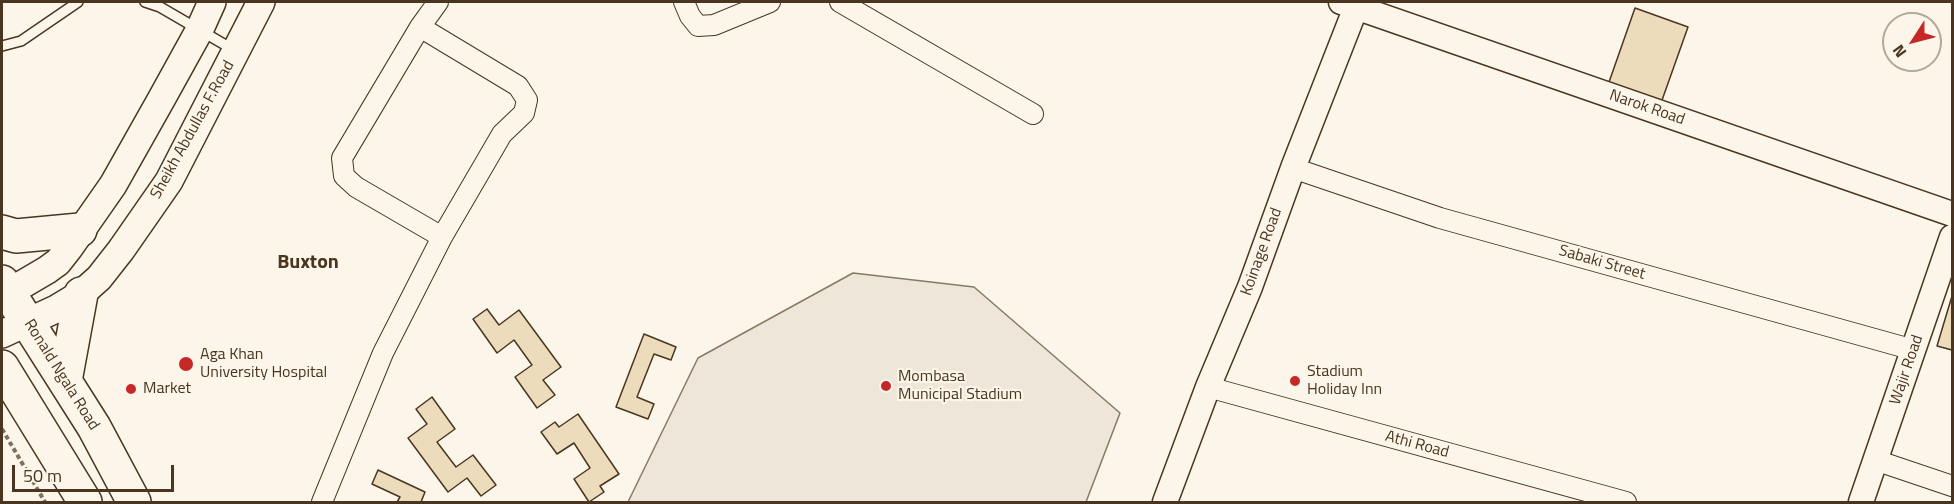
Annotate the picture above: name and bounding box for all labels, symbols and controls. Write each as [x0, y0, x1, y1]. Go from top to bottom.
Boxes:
north arrow [1882, 12, 1942, 72]
text: N [1886, 40, 1912, 63]
street label: Sheikh Abdullas F.Road [147, 57, 239, 203]
street label: Narok Road [1607, 86, 1687, 130]
street label: Koinage Road [1237, 206, 1287, 298]
street label: Sabaki Street [1557, 241, 1647, 285]
district label: Buxton [277, 251, 339, 275]
street label: Ronald Ngala Road [19, 316, 103, 434]
street label: Wajir Road [1886, 333, 1928, 407]
place label: Aga Khan University Hospital [200, 345, 327, 383]
marker: Aga Khan University Hospital [177, 355, 195, 373]
place label: Stadium Holiday Inn [1307, 362, 1382, 400]
place label: Mombasa Municipal Stadium [898, 367, 1022, 405]
marker: Stadium Holiday Inn [1288, 374, 1302, 388]
place label: Market [143, 379, 191, 399]
marker: Mombasa Municipal Stadium [879, 379, 893, 393]
marker: Market [124, 382, 138, 396]
street label: Athi Road [1383, 427, 1451, 463]
scale bar [15, 453, 177, 491]
text: 50 m [23, 462, 62, 489]

